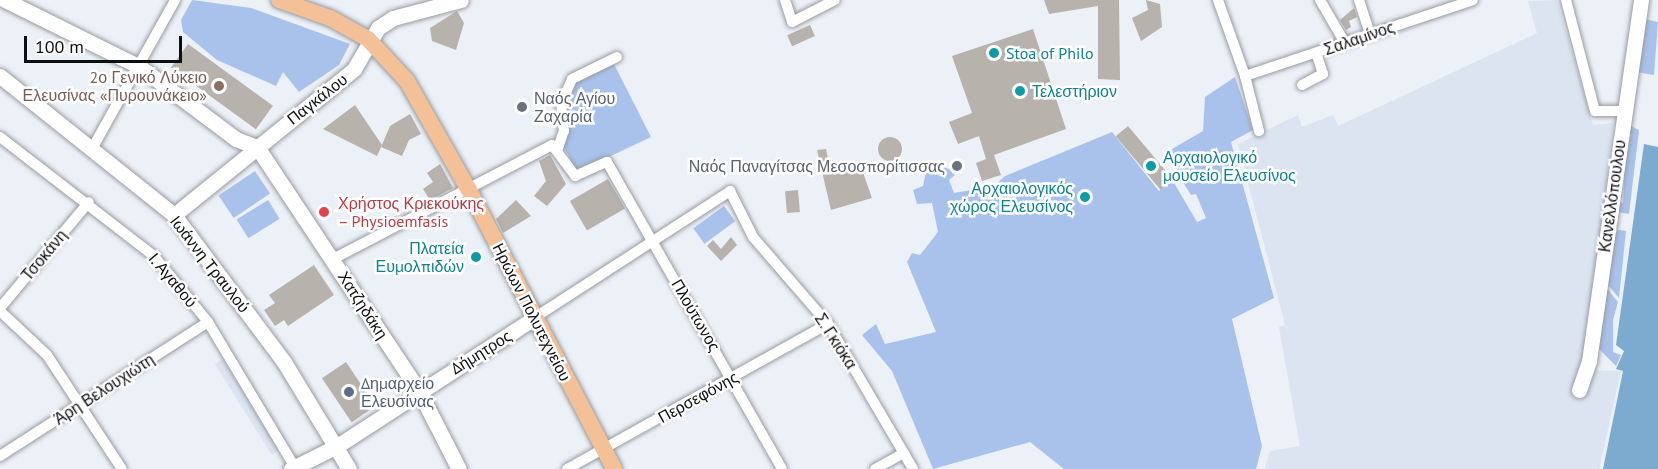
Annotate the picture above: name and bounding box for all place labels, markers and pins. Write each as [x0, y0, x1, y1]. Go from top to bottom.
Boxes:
place label: Stoa of Philo [1006, 43, 1094, 63]
marker: Stoa of Philo [987, 46, 1001, 60]
place label: 2ο Γενικό Λύκειο Ελευσίνας «Πυρουνάκειο» [23, 67, 207, 105]
marker: 2ο Γενικό Λύκειο Ελευσίνας «Πυρουνάκειο» [212, 79, 226, 93]
place label: Τελεστήριον [1032, 81, 1117, 101]
marker: Τελεστήριον [1013, 84, 1027, 98]
place label: Ναός Αγίου Ζαχαρία [534, 88, 615, 126]
marker: Ναός Αγίου Ζαχαρία [515, 100, 529, 114]
place label: Αρχαιολογικό μουσείο Ελευσίνος [1163, 147, 1296, 185]
place label: Ναός Παναγίτσας Μεσοσπορίτισσας [689, 156, 945, 176]
marker: Ναός Παναγίτσας Μεσοσπορίτισσας [950, 159, 964, 173]
marker: Αρχαιολογικό μουσείο Ελευσίνος [1144, 159, 1158, 173]
place label: Αρχαιολογικός χώρος Ελευσίνος [950, 178, 1073, 216]
marker: Αρχαιολογικός χώρος Ελευσίνος [1078, 190, 1092, 204]
place label: Χρήστος Κριεκούκης – Physioemfasis [338, 193, 484, 231]
marker: Χρήστος Κριεκούκης – Physioemfasis [315, 203, 333, 221]
place label: Πλατεία Ευμολπιδών [376, 238, 464, 276]
marker: Πλατεία Ευμολπιδών [469, 250, 483, 264]
place label: Δημαρχείο Ελευσίνας [361, 373, 434, 411]
marker: Δημαρχείο Ελευσίνας [342, 385, 356, 399]

